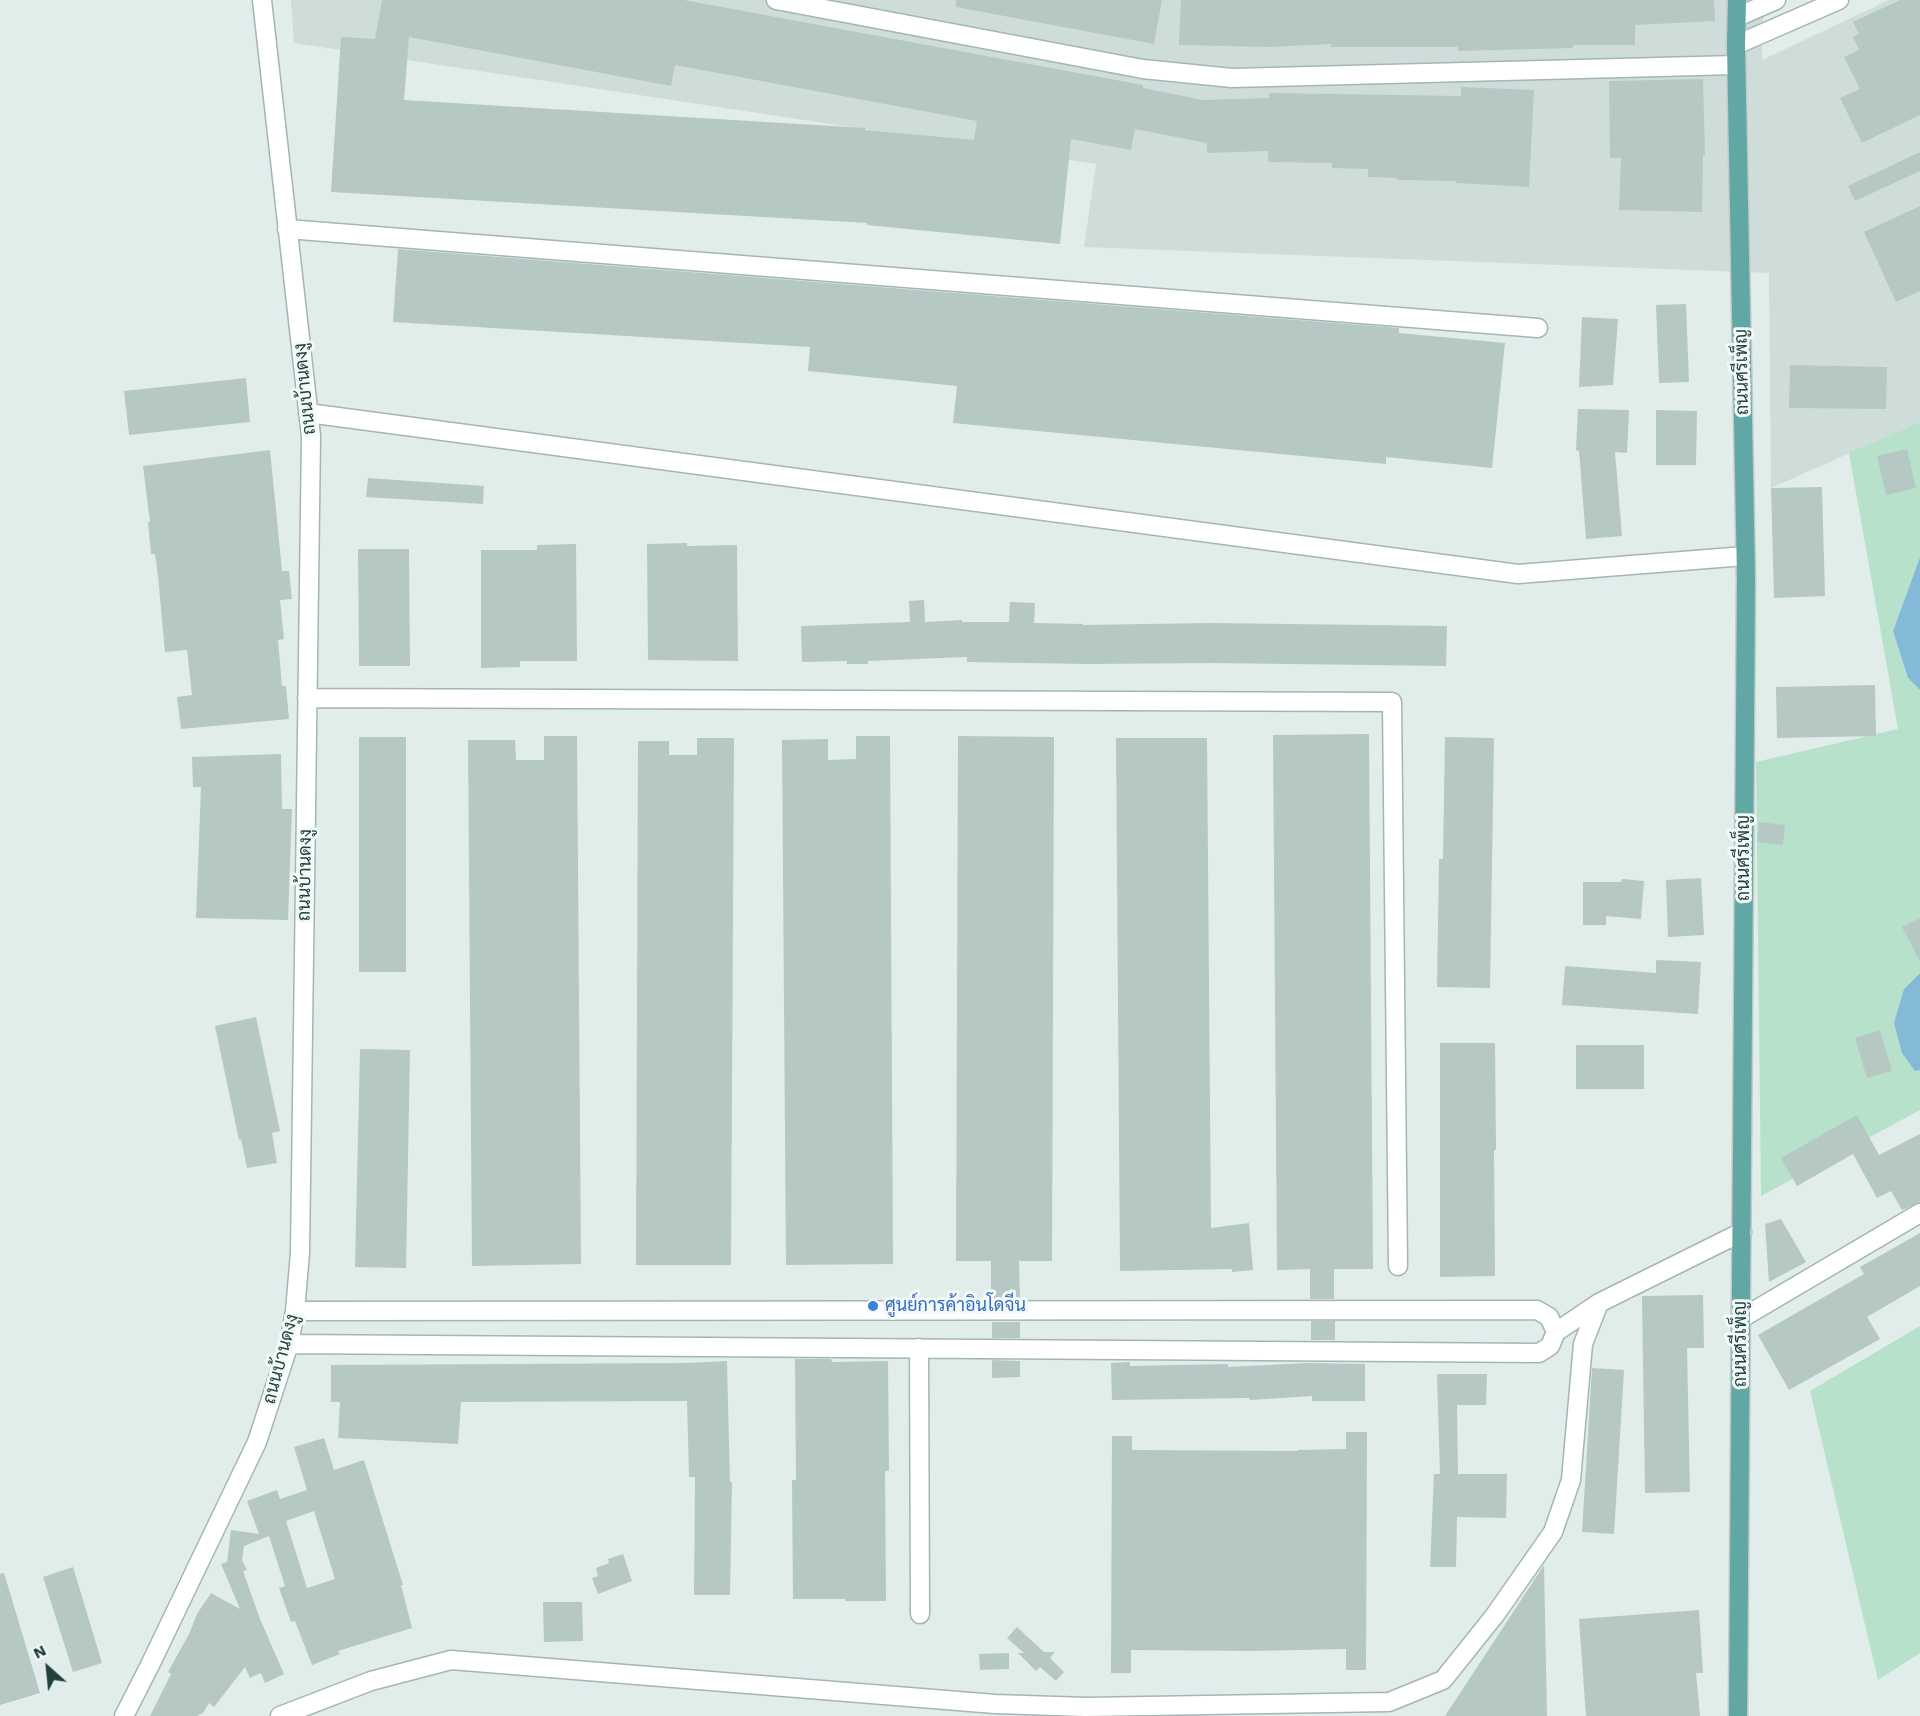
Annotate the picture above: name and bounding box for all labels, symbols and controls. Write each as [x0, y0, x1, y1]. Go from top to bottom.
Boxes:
street label: ถนนศรีเพ็ญ [1730, 329, 1754, 415]
street label: ถนนบ้านดงงู [289, 342, 321, 436]
street label: ถนนศรีเพ็ญ [1733, 815, 1755, 901]
street label: ถนนบ้านดงงู [293, 829, 317, 921]
place label: ศูนย์การค้าอินโดจีน [885, 1295, 1026, 1317]
marker: ศูนย์การค้าอินโดจีน [866, 1299, 880, 1313]
street label: ถนนศรีเพ็ญ [1730, 1301, 1752, 1387]
street label: ถนนบ้านดงงู [259, 1312, 303, 1406]
north arrow [18, 1638, 78, 1698]
text: N [30, 1640, 49, 1663]

